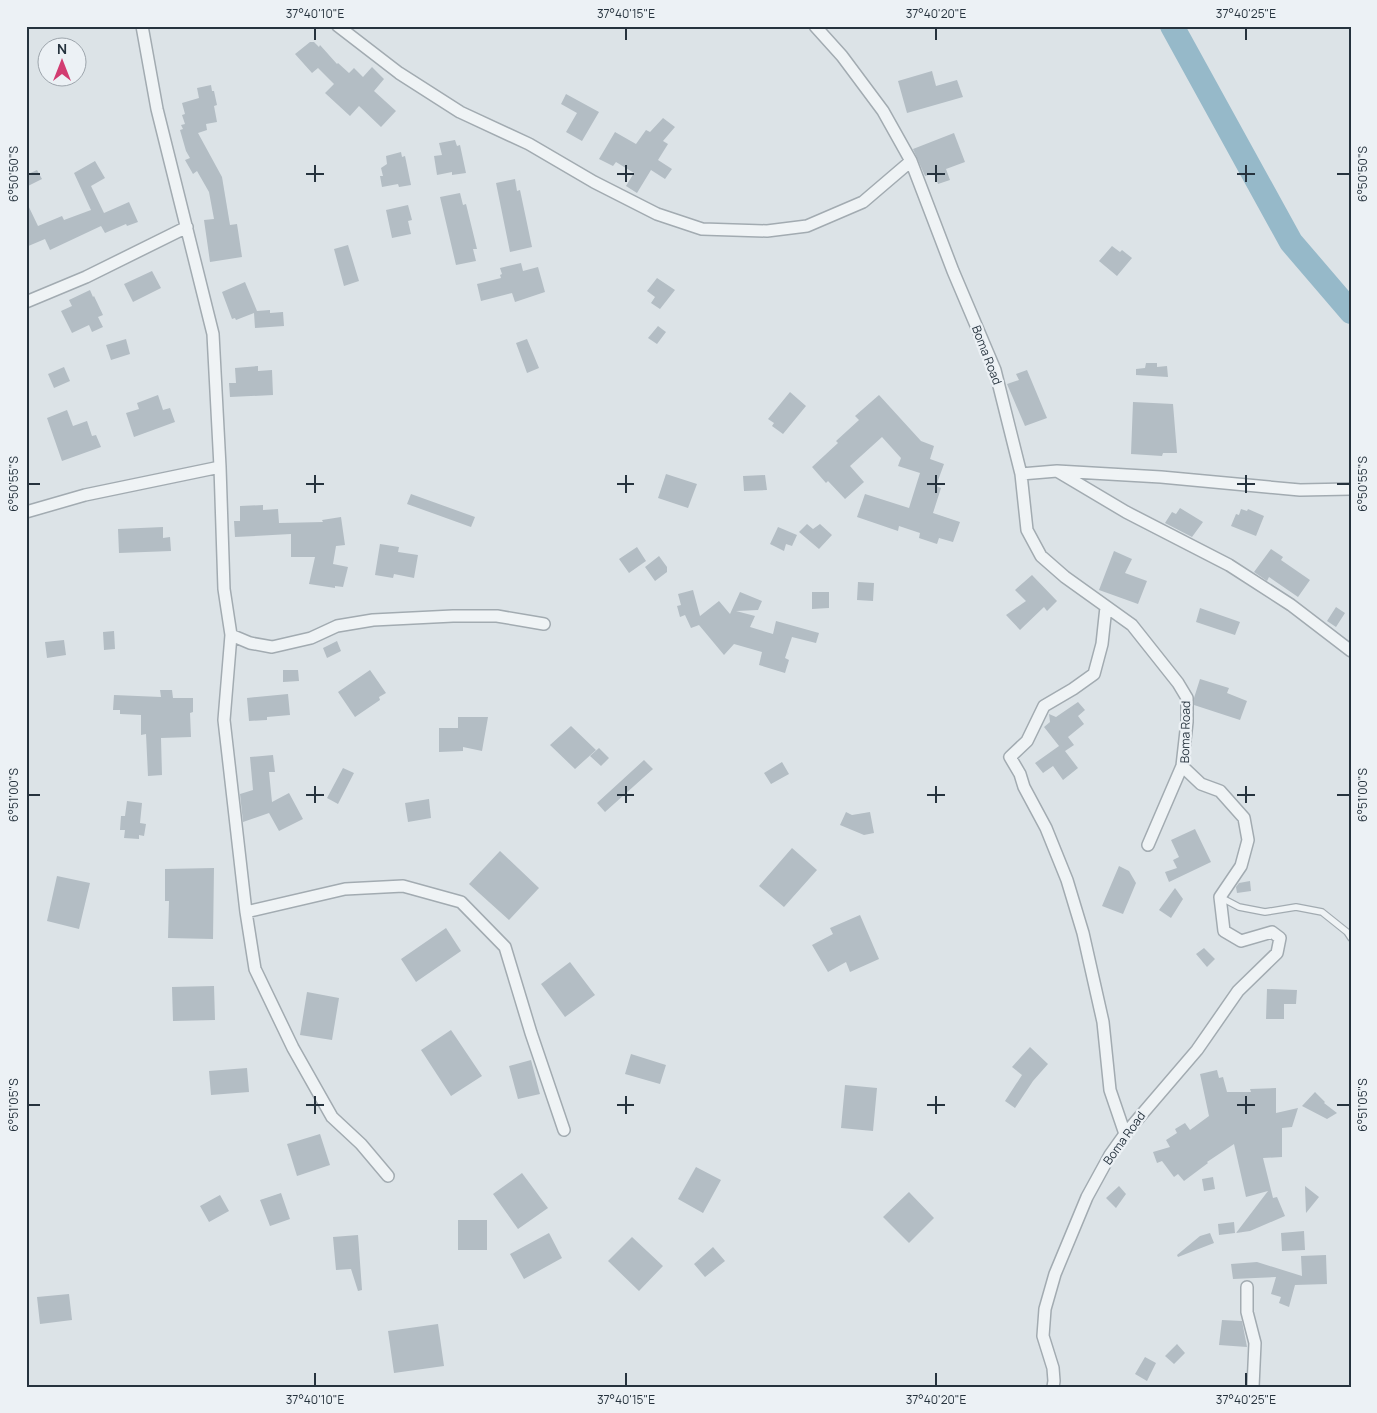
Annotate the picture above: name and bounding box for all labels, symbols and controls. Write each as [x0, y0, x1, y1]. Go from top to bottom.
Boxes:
text: 37°40'10"E [286, 5, 344, 22]
text: 37°40'15"E [597, 5, 655, 22]
text: 37°40'20"E [906, 5, 967, 22]
text: 37°40'25"E [1216, 5, 1276, 22]
north arrow [38, 38, 88, 88]
text: N [57, 39, 67, 58]
text: 6°50'50"S [5, 146, 22, 202]
text: 6°50'50"S [1354, 146, 1371, 202]
street label: Boma Road [968, 323, 1006, 387]
text: 6°50'55"S [5, 456, 22, 512]
text: 6°50'55"S [1354, 456, 1371, 512]
street label: Boma Road [1176, 701, 1194, 763]
text: 6°51'00"S [5, 768, 22, 822]
text: 6°51'00"S [1354, 768, 1371, 822]
text: 6°51'05"S [5, 1078, 22, 1132]
text: 6°51'05"S [1354, 1078, 1371, 1132]
street label: Boma Road [1099, 1108, 1149, 1168]
text: 37°40'10"E [286, 1391, 344, 1408]
text: 37°40'15"E [597, 1391, 655, 1408]
text: 37°40'20"E [906, 1391, 967, 1408]
text: 37°40'25"E [1216, 1391, 1276, 1408]

